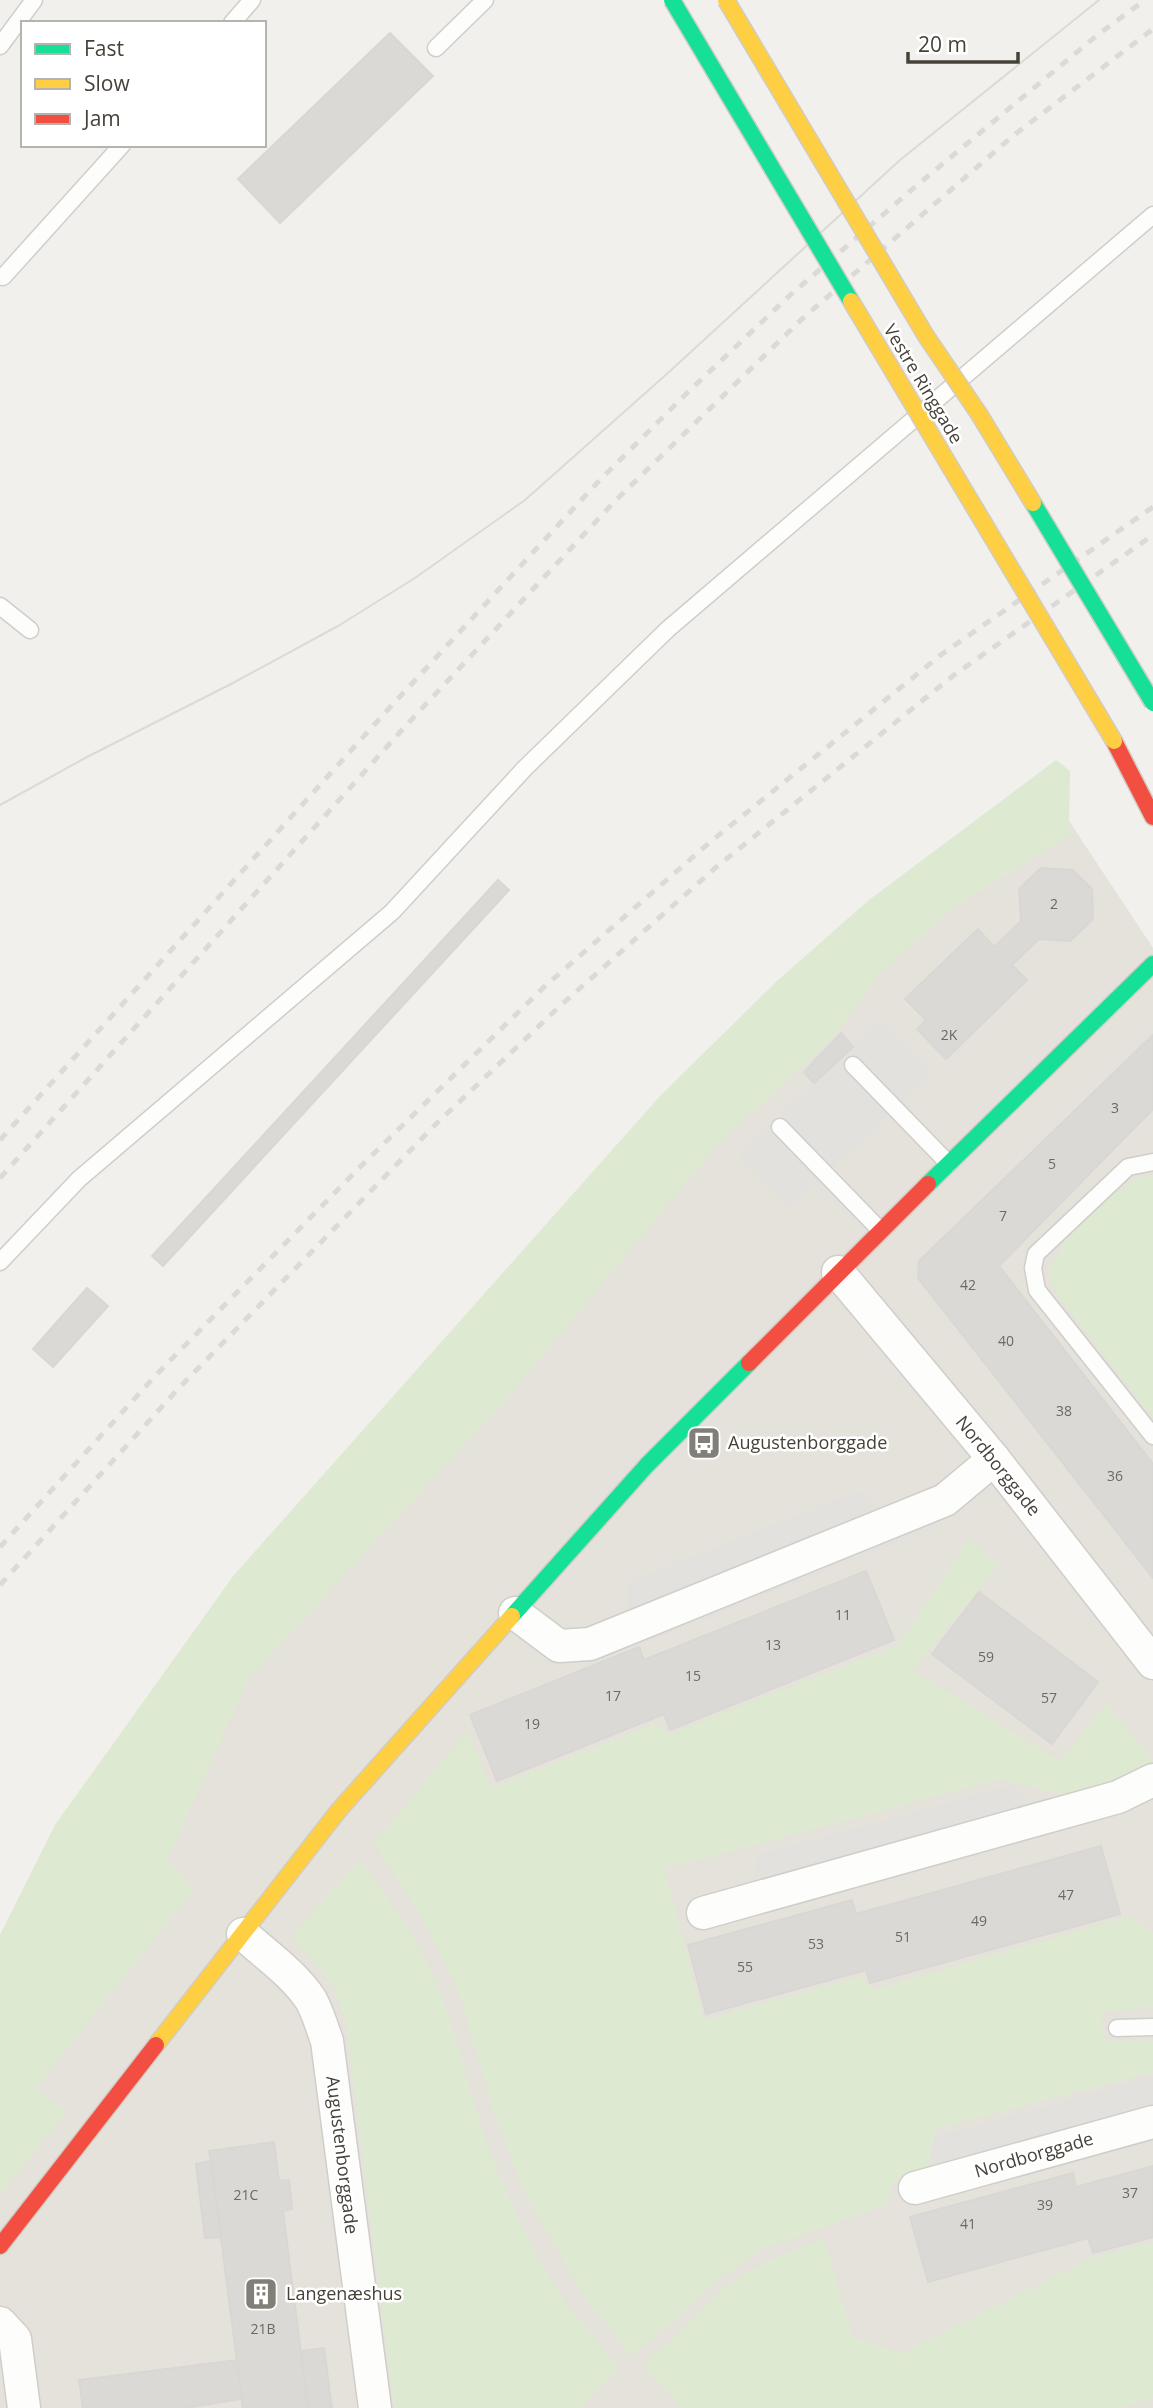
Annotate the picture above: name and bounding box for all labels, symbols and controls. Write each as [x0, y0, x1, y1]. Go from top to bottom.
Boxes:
legend [21, 21, 266, 147]
scale bar [908, 21, 1018, 65]
text: 20 m [918, 30, 967, 58]
text: Fast [84, 34, 124, 62]
text: Slow [84, 69, 130, 97]
text: Jam [82, 104, 121, 132]
street label: Vestre Ringgade [879, 319, 969, 448]
house number: 2 [1050, 894, 1058, 913]
house number: 2K [941, 1025, 958, 1044]
house number: 3 [1111, 1098, 1119, 1117]
house number: 5 [1048, 1154, 1056, 1173]
house number: 7 [999, 1206, 1007, 1225]
house number: 42 [960, 1275, 976, 1294]
house number: 40 [998, 1331, 1014, 1350]
house number: 38 [1056, 1401, 1072, 1420]
street label: Nordborggade [951, 1410, 1047, 1521]
bus stop icon: Augustenborggade [685, 1424, 723, 1462]
place label: Augustenborggade [728, 1430, 887, 1454]
house number: 36 [1107, 1466, 1123, 1485]
house number: 11 [835, 1605, 851, 1624]
house number: 13 [765, 1635, 781, 1654]
house number: 59 [978, 1647, 994, 1666]
house number: 15 [685, 1666, 701, 1685]
house number: 17 [605, 1686, 621, 1705]
house number: 57 [1041, 1688, 1057, 1707]
house number: 19 [524, 1714, 540, 1733]
house number: 47 [1058, 1885, 1074, 1904]
house number: 49 [971, 1911, 987, 1930]
house number: 51 [895, 1927, 911, 1946]
house number: 53 [808, 1934, 824, 1953]
house number: 55 [737, 1957, 753, 1976]
street label: Augustenborggade [321, 2074, 365, 2235]
street label: Nordborggade [971, 2126, 1096, 2182]
house number: 37 [1122, 2183, 1138, 2202]
house number: 21C [234, 2185, 259, 2204]
house number: 39 [1037, 2195, 1053, 2214]
house number: 41 [960, 2214, 976, 2233]
building icon: Langenæshus [242, 2275, 280, 2313]
place label: Langenæshus [286, 2281, 402, 2305]
house number: 21B [250, 2319, 276, 2338]

